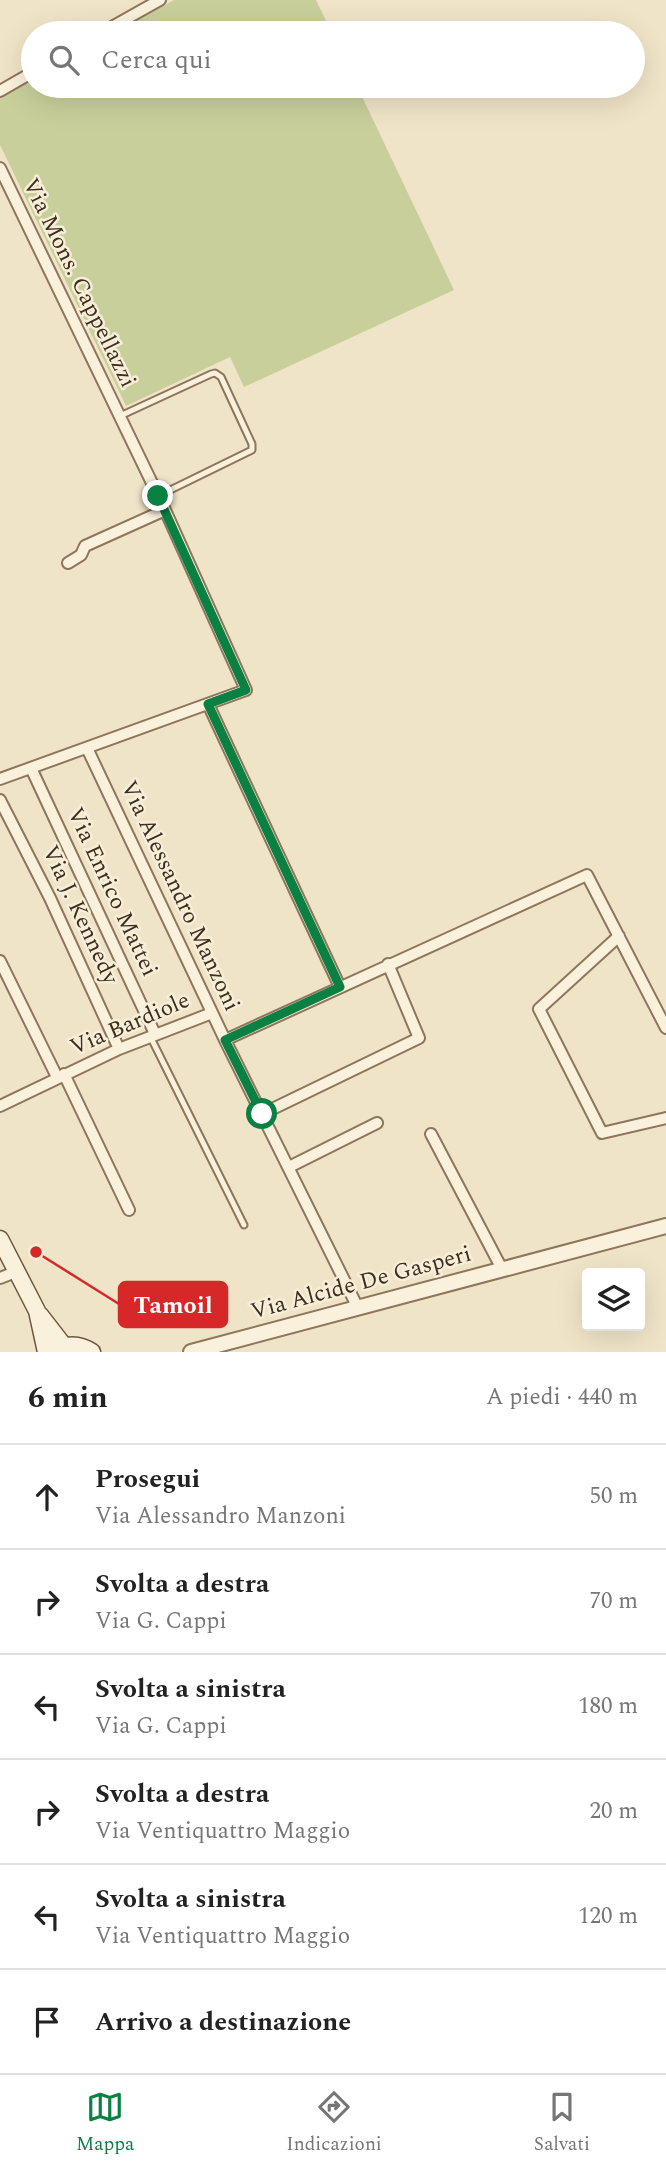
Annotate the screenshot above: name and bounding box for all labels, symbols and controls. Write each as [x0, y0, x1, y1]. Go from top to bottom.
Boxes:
search box [21, 21, 645, 98]
text: Cerca qui [101, 40, 212, 80]
icon: search [45, 41, 83, 79]
street label: Via Mons. Cappellazzi [13, 172, 145, 394]
route end [142, 480, 173, 511]
street label: Via Alessandro Manzoni [111, 775, 249, 1017]
street label: Via Enrico Mattei [57, 802, 167, 982]
street label: Via J. Kennedy [32, 840, 128, 991]
street label: Via Bardiole [65, 983, 195, 1065]
route start [246, 1098, 277, 1129]
street label: Via Alcide De Gasperi [247, 1237, 475, 1329]
map controls [582, 1268, 645, 1331]
button: layers [582, 1268, 645, 1331]
callout: Tamoil [119, 1282, 227, 1327]
text: Tamoil [133, 1288, 213, 1324]
text: 6 min [28, 1375, 108, 1421]
text: A piedi · 440 m [486, 1380, 638, 1415]
text: Prosegui [95, 1459, 200, 1499]
icon: ahead [28, 1478, 66, 1516]
text: 50 m [589, 1479, 638, 1514]
text: Via Alessandro Manzoni [95, 1499, 346, 1534]
text: Svolta a destra [95, 1564, 269, 1604]
icon: right [28, 1583, 66, 1621]
text: 70 m [589, 1584, 638, 1619]
text: Via G. Cappi [95, 1604, 227, 1639]
text: Svolta a sinistra [95, 1669, 286, 1709]
icon: left [28, 1688, 66, 1726]
text: 180 m [578, 1689, 638, 1724]
text: Via G. Cappi [95, 1709, 227, 1744]
text: Svolta a destra [95, 1774, 269, 1814]
icon: right [28, 1793, 66, 1831]
text: 20 m [589, 1794, 638, 1829]
text: Via Ventiquattro Maggio [95, 1814, 350, 1849]
text: Svolta a sinistra [95, 1879, 286, 1919]
icon: left [28, 1898, 66, 1936]
text: 120 m [578, 1899, 638, 1934]
text: Via Ventiquattro Maggio [95, 1919, 350, 1954]
text: Arrivo a destinazione [95, 2002, 351, 2042]
icon: arrive [28, 2003, 66, 2041]
tab: Mappa [76, 2088, 134, 2159]
tab: Indicazioni [286, 2088, 382, 2159]
tab: Salvati [534, 2088, 590, 2159]

